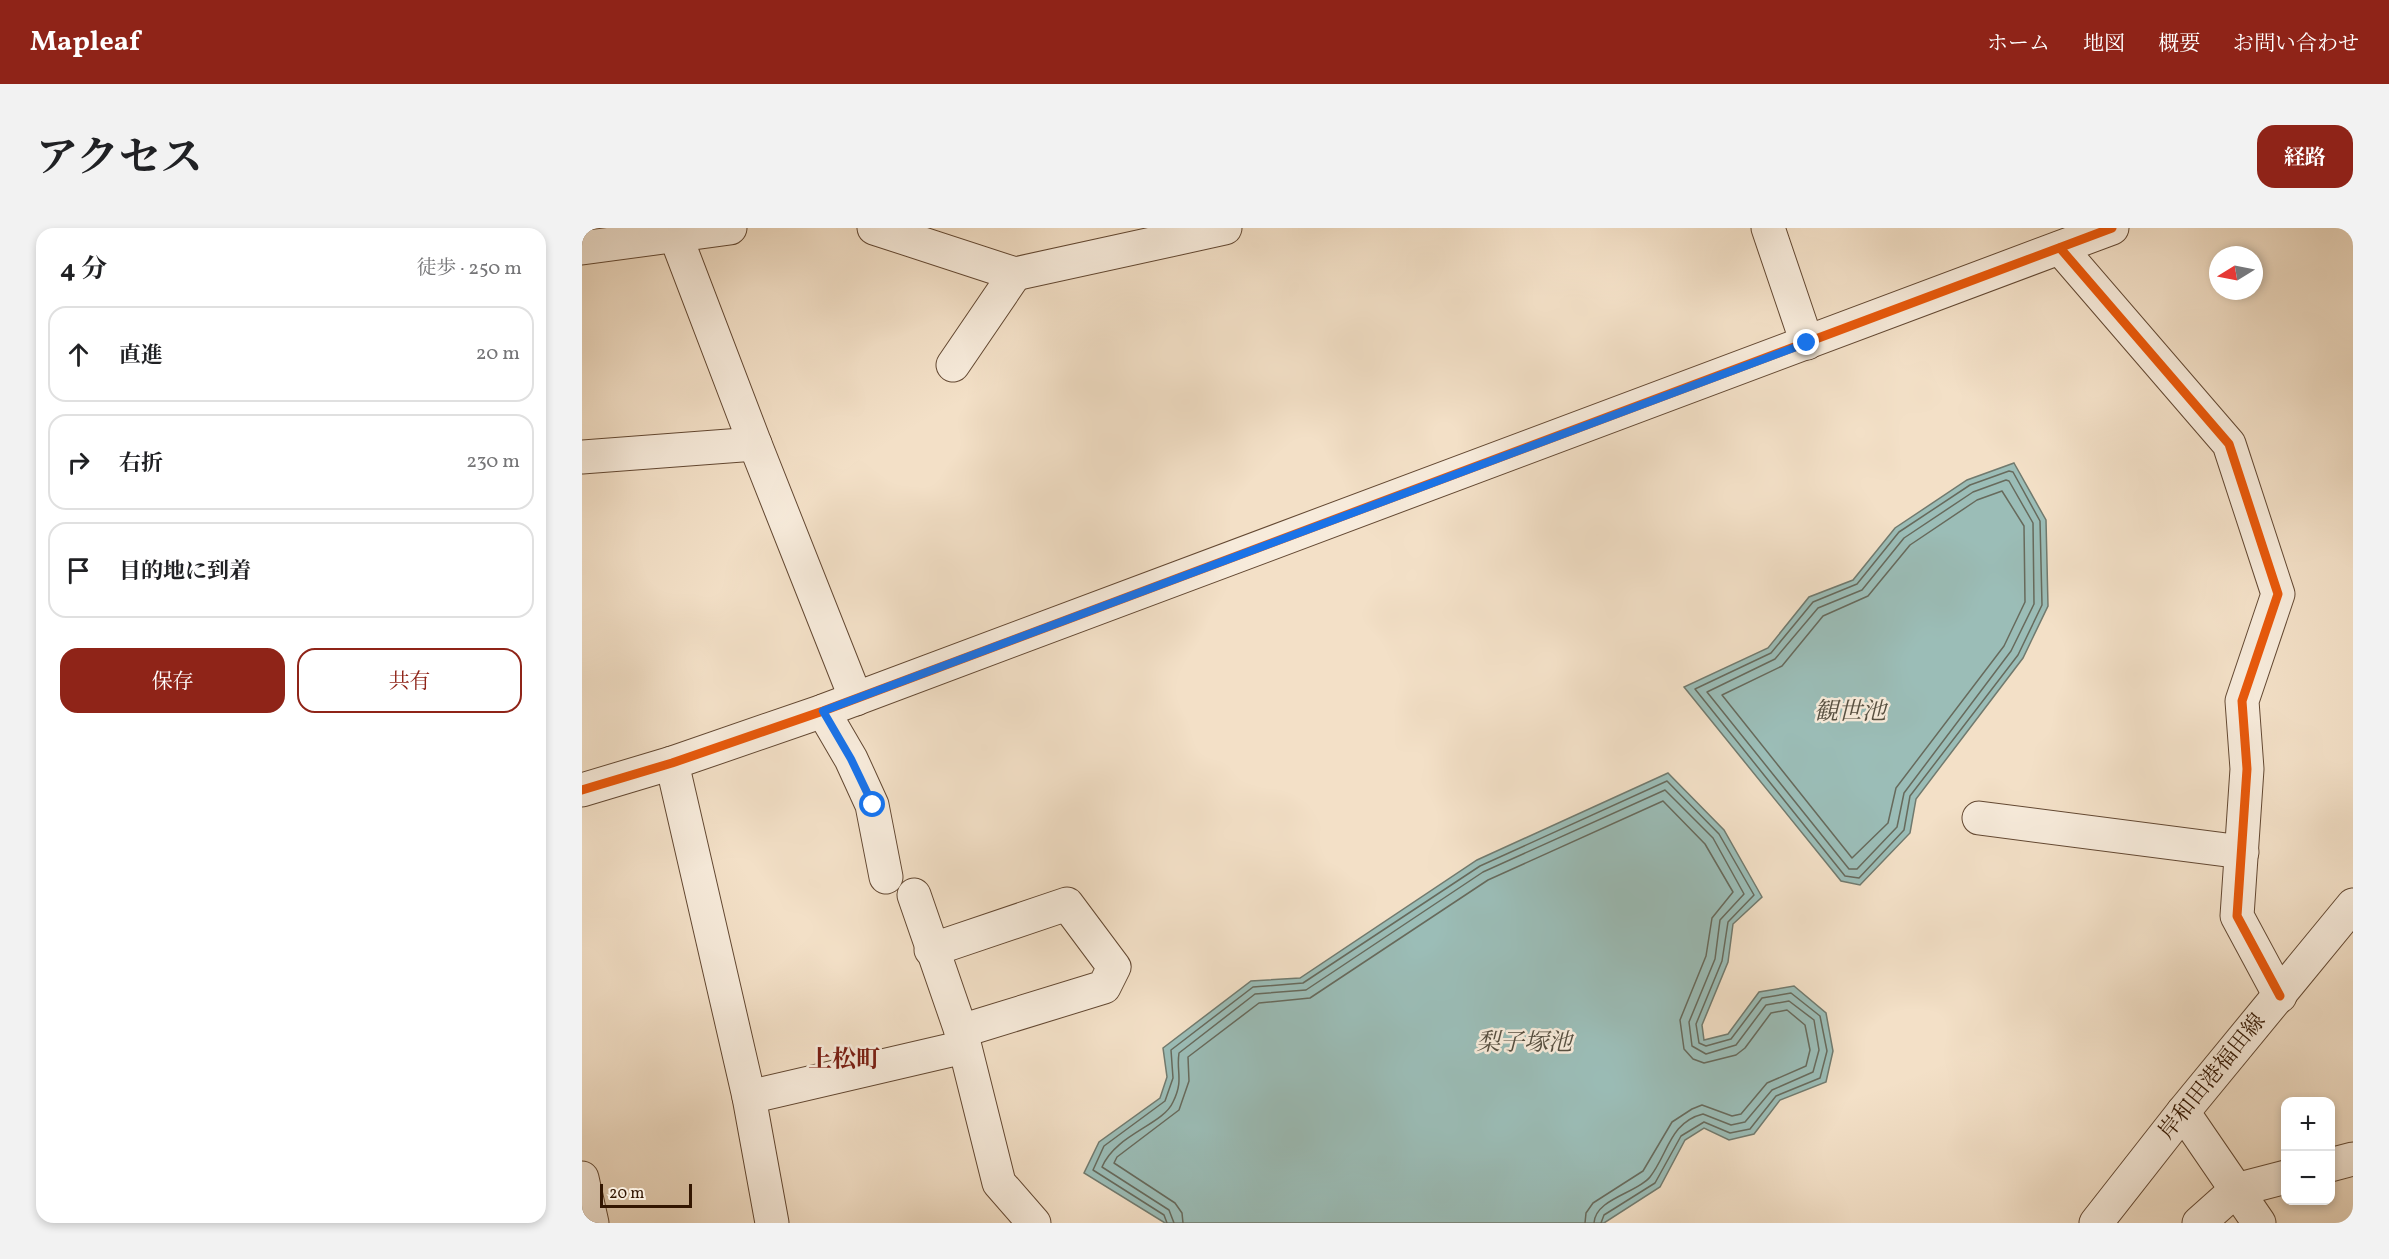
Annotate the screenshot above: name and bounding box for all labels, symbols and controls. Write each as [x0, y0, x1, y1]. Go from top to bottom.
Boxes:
text: Mapleaf [30, 23, 140, 62]
text: ホーム [1987, 30, 2050, 59]
text: 地図 [2083, 30, 2125, 59]
text: 概要 [2158, 30, 2200, 59]
text: お問い合わせ [2233, 30, 2359, 59]
button: 経路 [2257, 125, 2353, 188]
text: アクセス [36, 131, 203, 190]
north arrow [2209, 246, 2263, 300]
text: 4 分 [60, 252, 107, 288]
text: 徒歩 · 250 m [416, 255, 522, 283]
route end [1793, 329, 1819, 355]
icon: ahead [62, 338, 95, 371]
text: 20 m [476, 340, 520, 368]
text: 直進 [119, 341, 163, 372]
icon: right [62, 446, 95, 479]
text: 230 m [466, 448, 520, 476]
text: 右折 [119, 449, 163, 480]
icon: arrive [62, 554, 95, 587]
text: 目的地に到着 [119, 557, 251, 588]
button: 保存 [60, 648, 285, 713]
button: 共有 [297, 648, 522, 713]
water label: 観世池 [1814, 696, 1889, 730]
route start [859, 791, 885, 817]
street label: 岸和田港福田線 [2152, 1007, 2274, 1147]
water label: 梨子塚池 [1476, 1027, 1575, 1061]
district label: 上松町 [808, 1044, 880, 1078]
map controls [2281, 1097, 2335, 1205]
button: + [2281, 1097, 2335, 1151]
button: − [2281, 1151, 2335, 1205]
scale bar [600, 1181, 692, 1208]
text: 20 m [609, 1183, 644, 1205]

